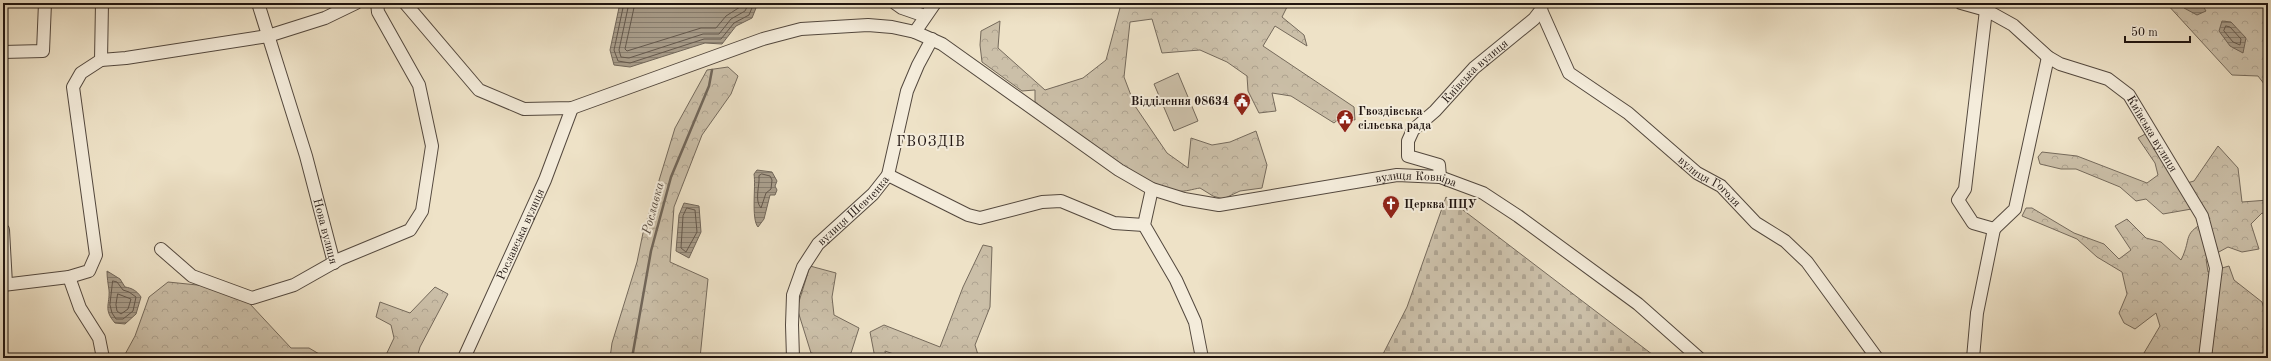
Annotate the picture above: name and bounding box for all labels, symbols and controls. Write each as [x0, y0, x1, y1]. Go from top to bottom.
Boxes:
scale bar [2125, 18, 2190, 44]
text: 50 m [2131, 26, 2158, 39]
street label: Київська вулиця [1440, 38, 1511, 106]
public building icon: Відділення 08634 [1232, 91, 1252, 116]
street label: Київська вулиця [2124, 94, 2179, 174]
place label: Відділення 08634 [1131, 96, 1229, 108]
place label: Гвоздівська сільська рада [1358, 106, 1431, 132]
public building icon: Гвоздівська сільська рада [1335, 108, 1355, 133]
district label: ГВОЗДІВ [896, 135, 966, 149]
street label: вулиця Гоголя [1675, 154, 1743, 210]
street label: вулиця Ковніра [1375, 170, 1458, 190]
street label: вулиця Шевченка [816, 174, 892, 248]
water label: Рославка [640, 181, 667, 237]
street label: Рославська вулиця [495, 187, 547, 282]
church icon: Церква ПЦУ [1381, 194, 1401, 219]
street label: Нова вулиця [310, 197, 339, 265]
place label: Церква ПЦУ [1404, 199, 1478, 211]

